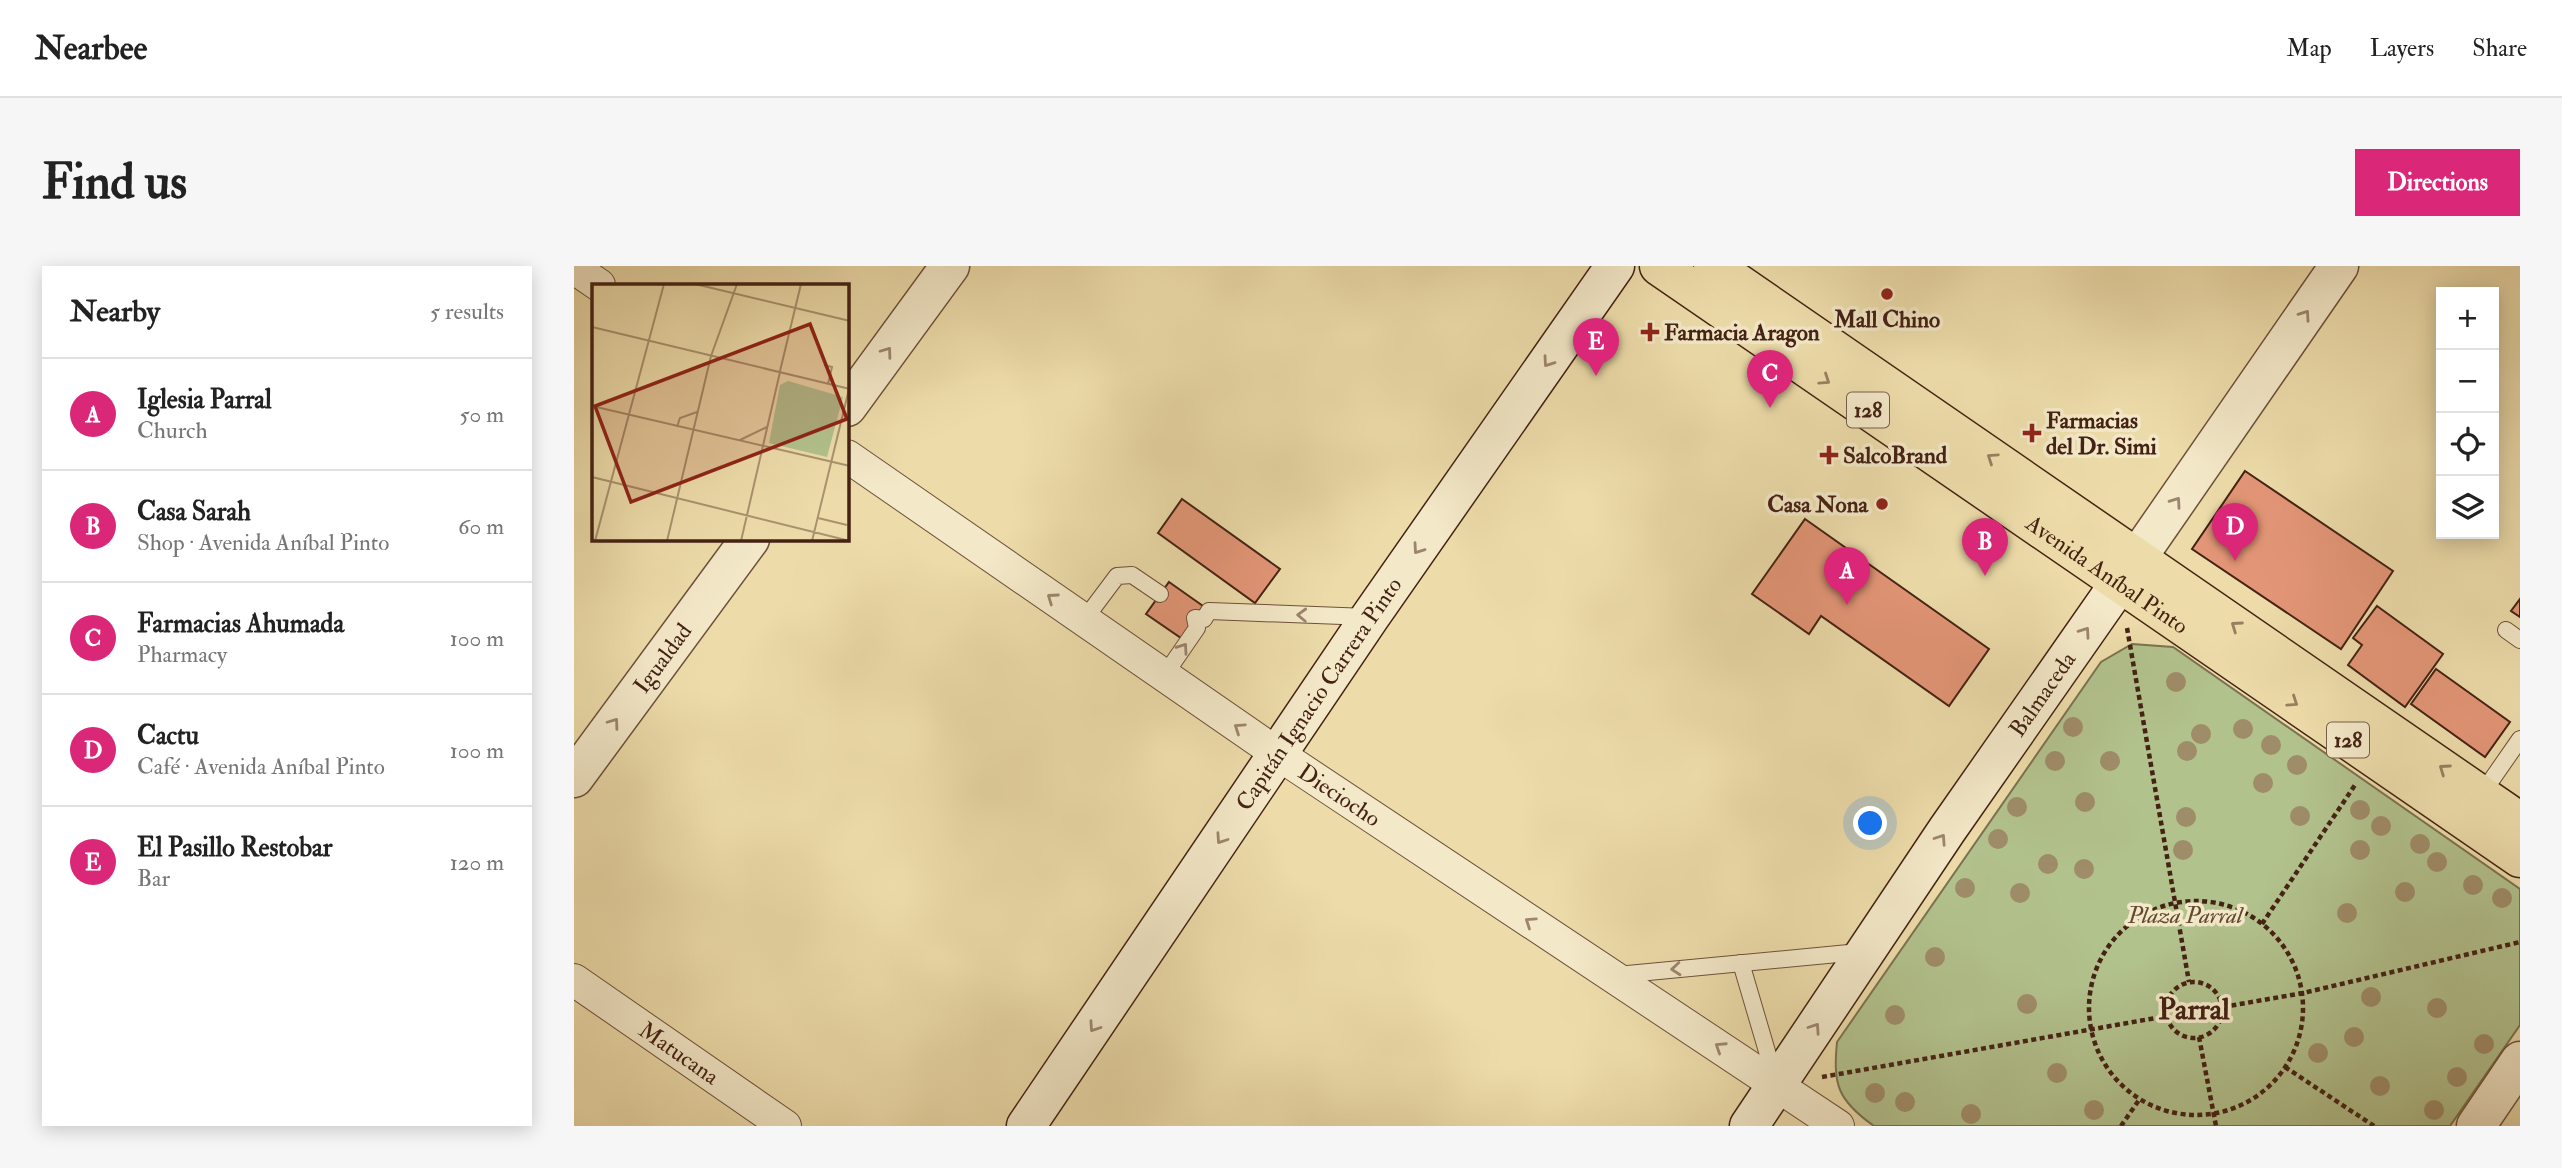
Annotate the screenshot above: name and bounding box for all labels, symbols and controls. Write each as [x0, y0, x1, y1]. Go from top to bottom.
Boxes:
text: Nearbee [35, 28, 147, 69]
text: Map [2287, 33, 2332, 64]
text: Layers [2370, 33, 2434, 64]
text: Share [2472, 33, 2527, 64]
button: Directions [2355, 149, 2520, 216]
text: Find us [42, 152, 187, 213]
inset map [592, 284, 849, 541]
marker: Mall Chino [1879, 286, 1895, 302]
map controls [2436, 287, 2499, 539]
button: + [2436, 287, 2499, 350]
text: Nearby [70, 293, 160, 330]
text: 5 results [430, 297, 504, 326]
place label: Mall Chino [1833, 305, 1940, 334]
one-way arrow [2297, 310, 2309, 323]
pin: E [1573, 318, 1619, 376]
place label: Farmacia Aragon [1664, 318, 1820, 348]
marker: Farmacia Aragon [1642, 324, 1658, 340]
one-way arrow [879, 347, 892, 359]
pin: C [1747, 350, 1793, 408]
button: − [2436, 350, 2499, 413]
one-way arrow [1544, 354, 1556, 367]
one-way arrow [1817, 372, 1830, 384]
text: Iglesia Parral [137, 384, 272, 416]
road number: 128 [1847, 393, 1889, 428]
text: A [86, 400, 100, 429]
text: 50 m [460, 400, 504, 429]
place label: Farmacias del Dr. Simi [2046, 406, 2157, 461]
button: locate [2436, 413, 2499, 476]
text: Church [137, 416, 207, 445]
marker: Farmacias del Dr. Simi [2024, 425, 2040, 441]
place label: SalcoBrand [1843, 441, 1948, 470]
marker: SalcoBrand [1821, 447, 1837, 463]
one-way arrow [1987, 454, 2000, 466]
button: layers [2436, 476, 2499, 539]
place label: Casa Nona [1767, 490, 1870, 519]
text: Casa Sarah [137, 496, 251, 528]
marker: Casa Nona [1874, 496, 1890, 512]
one-way arrow [2168, 497, 2180, 510]
pin: D [2212, 503, 2258, 561]
street label: Avenida Aníbal Pinto [2020, 508, 2194, 640]
text: B [85, 512, 101, 541]
text: 60 m [458, 512, 504, 541]
pin: B [1962, 518, 2008, 576]
text: Shop · Avenida Aníbal Pinto [137, 528, 389, 557]
one-way arrow [1414, 541, 1426, 554]
pin: A [1824, 547, 1870, 605]
street label: Capitán Ignacio Carrera Pinto [1229, 571, 1408, 816]
one-way arrow [1047, 594, 1060, 606]
one-way arrow [1296, 607, 1307, 622]
text: Farmacias Ahumada [137, 608, 344, 640]
street label: Igualdad [627, 617, 698, 699]
one-way arrow [2231, 622, 2244, 634]
text: C [85, 624, 101, 653]
text: 100 m [450, 624, 504, 653]
one-way arrow [2077, 627, 2089, 640]
text: Pharmacy [137, 640, 227, 669]
one-way arrow [1175, 643, 1187, 656]
street label: Balmaceda [2002, 645, 2082, 742]
one-way arrow [2285, 694, 2298, 706]
one-way arrow [606, 718, 619, 731]
text: Cactu [137, 720, 199, 752]
road number: 128 [2327, 722, 2369, 757]
one-way arrow [1234, 724, 1247, 736]
text: D [84, 736, 102, 765]
text: 100 m [450, 736, 504, 765]
text: Café · Avenida Aníbal Pinto [137, 752, 385, 781]
street label: Dieciocho [1293, 757, 1386, 833]
one-way arrow [2439, 765, 2452, 777]
your location [1853, 806, 1887, 840]
one-way arrow [1216, 831, 1229, 844]
text: El Pasillo Restobar [137, 832, 332, 864]
one-way arrow [1933, 834, 1945, 847]
text: E [85, 848, 101, 877]
text: 120 m [450, 848, 504, 877]
text: Bar [137, 864, 170, 893]
park label: Plaza Parral [2127, 901, 2244, 930]
one-way arrow [1525, 917, 1538, 930]
one-way arrow [1670, 961, 1681, 976]
district label: Parral [2158, 991, 2230, 1028]
street label: Matucana [634, 1015, 725, 1091]
one-way arrow [1089, 1019, 1102, 1032]
one-way arrow [1806, 1023, 1819, 1036]
one-way arrow [1715, 1043, 1728, 1056]

